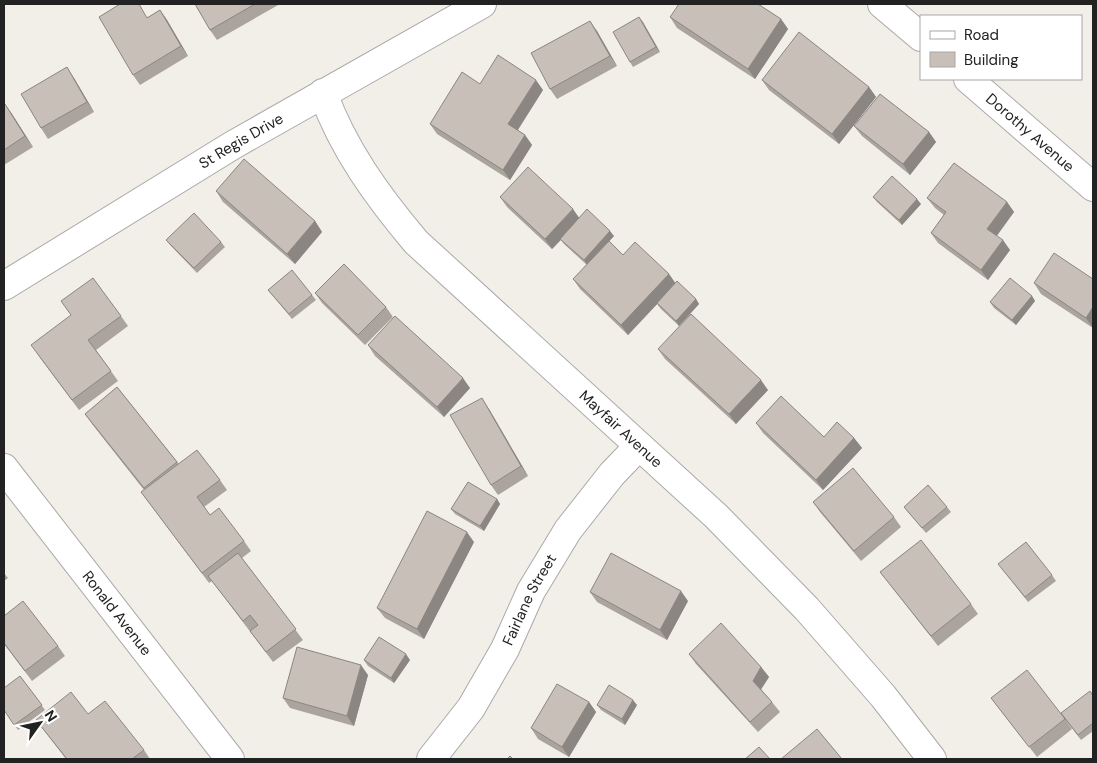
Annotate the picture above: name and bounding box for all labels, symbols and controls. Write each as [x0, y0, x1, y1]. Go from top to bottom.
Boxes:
legend [920, 15, 1082, 80]
text: Road [964, 25, 999, 45]
text: Building [964, 50, 1019, 70]
street label: Dorothy Avenue [982, 89, 1078, 176]
street label: St Regis Drive [195, 109, 287, 174]
street label: Mayfair Avenue [575, 386, 667, 472]
street label: Fairlane Street [498, 550, 561, 648]
street label: Ronald Avenue [78, 567, 156, 660]
north arrow [15, 698, 65, 748]
text: N [41, 707, 61, 725]

